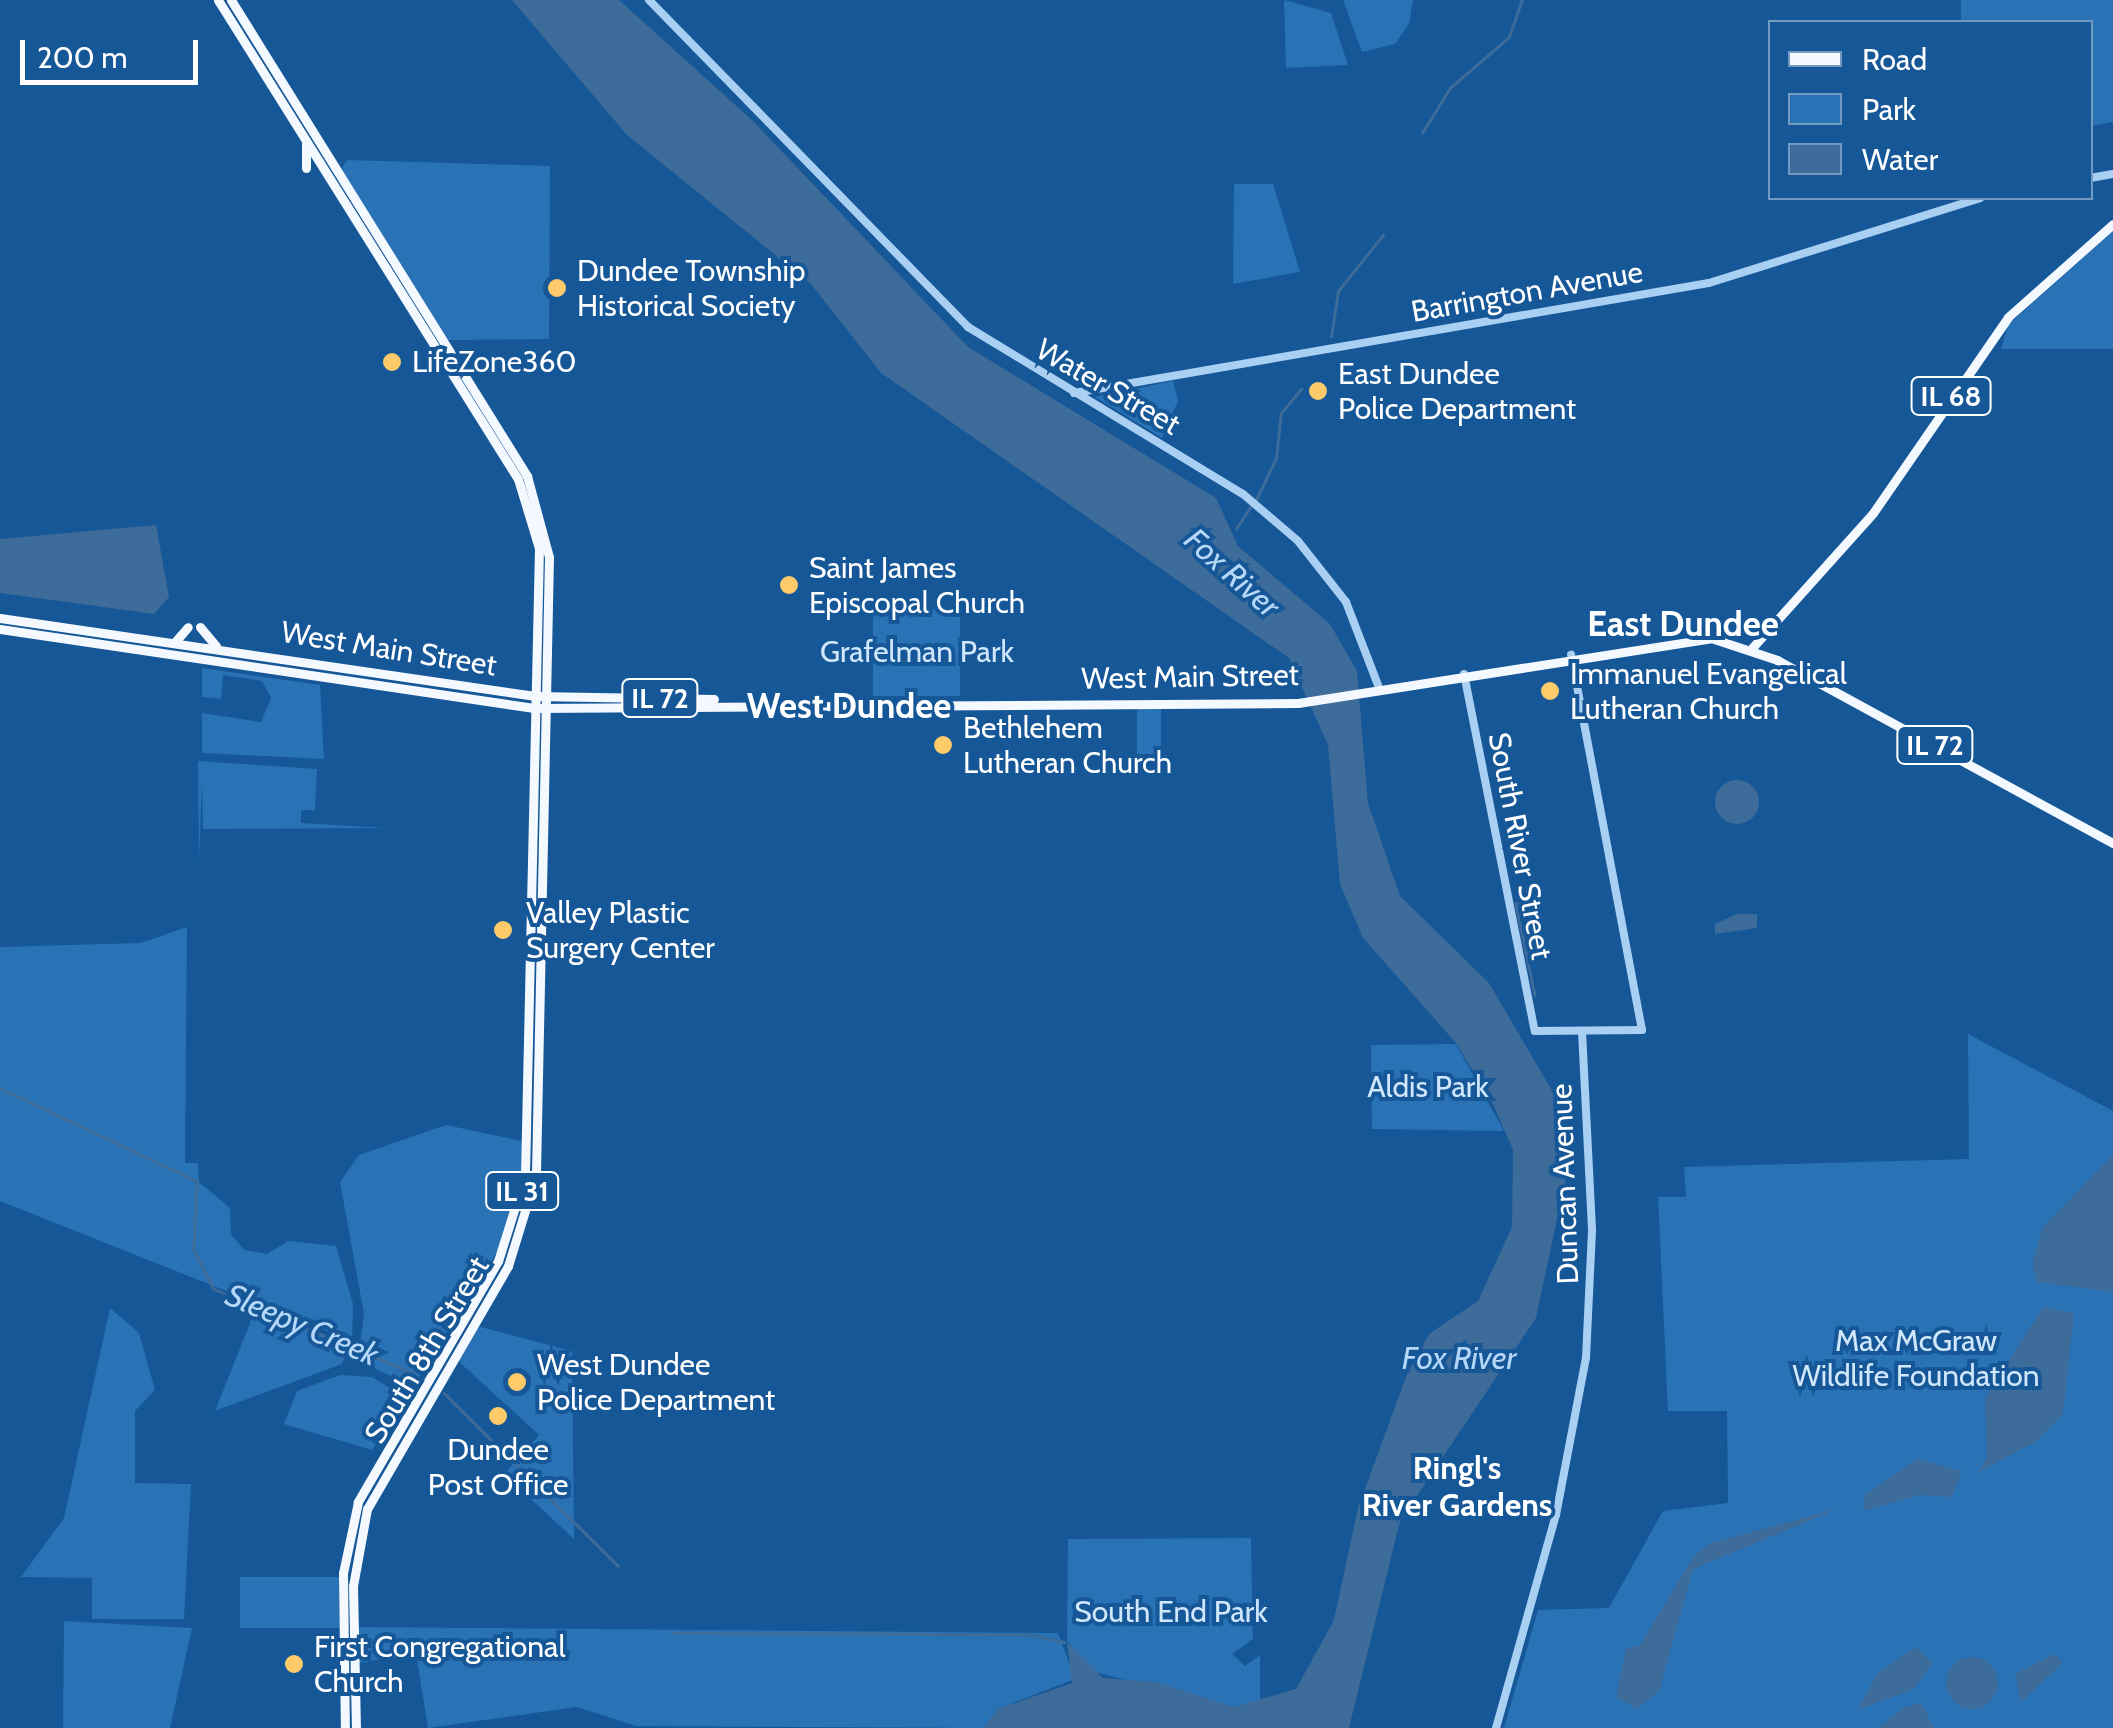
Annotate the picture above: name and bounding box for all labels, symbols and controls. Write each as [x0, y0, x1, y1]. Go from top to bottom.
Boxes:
scale bar [25, 20, 202, 82]
legend [1768, 20, 2093, 200]
text: 200 m [37, 39, 128, 76]
text: Road [1862, 41, 1927, 78]
text: Park [1862, 91, 1916, 128]
text: Water [1862, 141, 1938, 178]
place label: Dundee Township Historical Society [577, 253, 805, 324]
street label: Barrington Avenue [1408, 254, 1646, 330]
marker: Dundee Township Historical Society [546, 277, 568, 299]
street label: Water Street [1030, 331, 1186, 443]
place label: LifeZone360 [412, 344, 576, 380]
marker: LifeZone360 [381, 351, 403, 373]
place label: East Dundee Police Department [1338, 356, 1576, 426]
road number: IL 68 [1908, 373, 1994, 419]
marker: East Dundee Police Department [1307, 380, 1329, 402]
water label: Fox River [1177, 520, 1287, 626]
place label: Saint James Episcopal Church [809, 550, 1025, 620]
marker: Saint James Episcopal Church [778, 574, 800, 596]
district label: East Dundee [1587, 603, 1779, 645]
street label: West Main Street [279, 614, 499, 684]
park label: Grafelman Park [820, 634, 1014, 670]
place label: Immanuel Evangelical Lutheran Church [1570, 656, 1847, 726]
street label: West Main Street [1081, 657, 1299, 697]
road number: IL 72 [620, 675, 700, 721]
marker: Immanuel Evangelical Lutheran Church [1539, 680, 1561, 702]
district label: West Dundee [747, 685, 951, 727]
place label: Bethlehem Lutheran Church [963, 710, 1172, 780]
road number: IL 72 [1895, 722, 1975, 768]
street label: South River Street [1480, 730, 1560, 962]
marker: Bethlehem Lutheran Church [932, 734, 954, 756]
place label: Valley Plastic Surgery Center [526, 895, 715, 966]
marker: Valley Plastic Surgery Center [490, 917, 516, 943]
park label: Aldis Park [1367, 1069, 1489, 1105]
street label: Duncan Avenue [1544, 1083, 1586, 1285]
road number: IL 31 [484, 1168, 560, 1214]
street label: South 8th Street [357, 1250, 497, 1450]
water label: Sleepy Creek [220, 1276, 384, 1374]
park label: Max McGraw Wildlife Foundation [1792, 1323, 2040, 1394]
water label: Fox River [1402, 1339, 1516, 1377]
place label: West Dundee Police Department [537, 1347, 775, 1418]
marker: West Dundee Police Department [506, 1371, 528, 1393]
marker: Dundee Post Office [487, 1405, 509, 1427]
place label: Dundee Post Office [428, 1432, 568, 1502]
district label: Ringl's River Gardens [1362, 1450, 1552, 1525]
park label: South End Park [1074, 1594, 1268, 1630]
place label: First Congregational Church [314, 1629, 566, 1700]
marker: First Congregational Church [283, 1653, 305, 1675]

